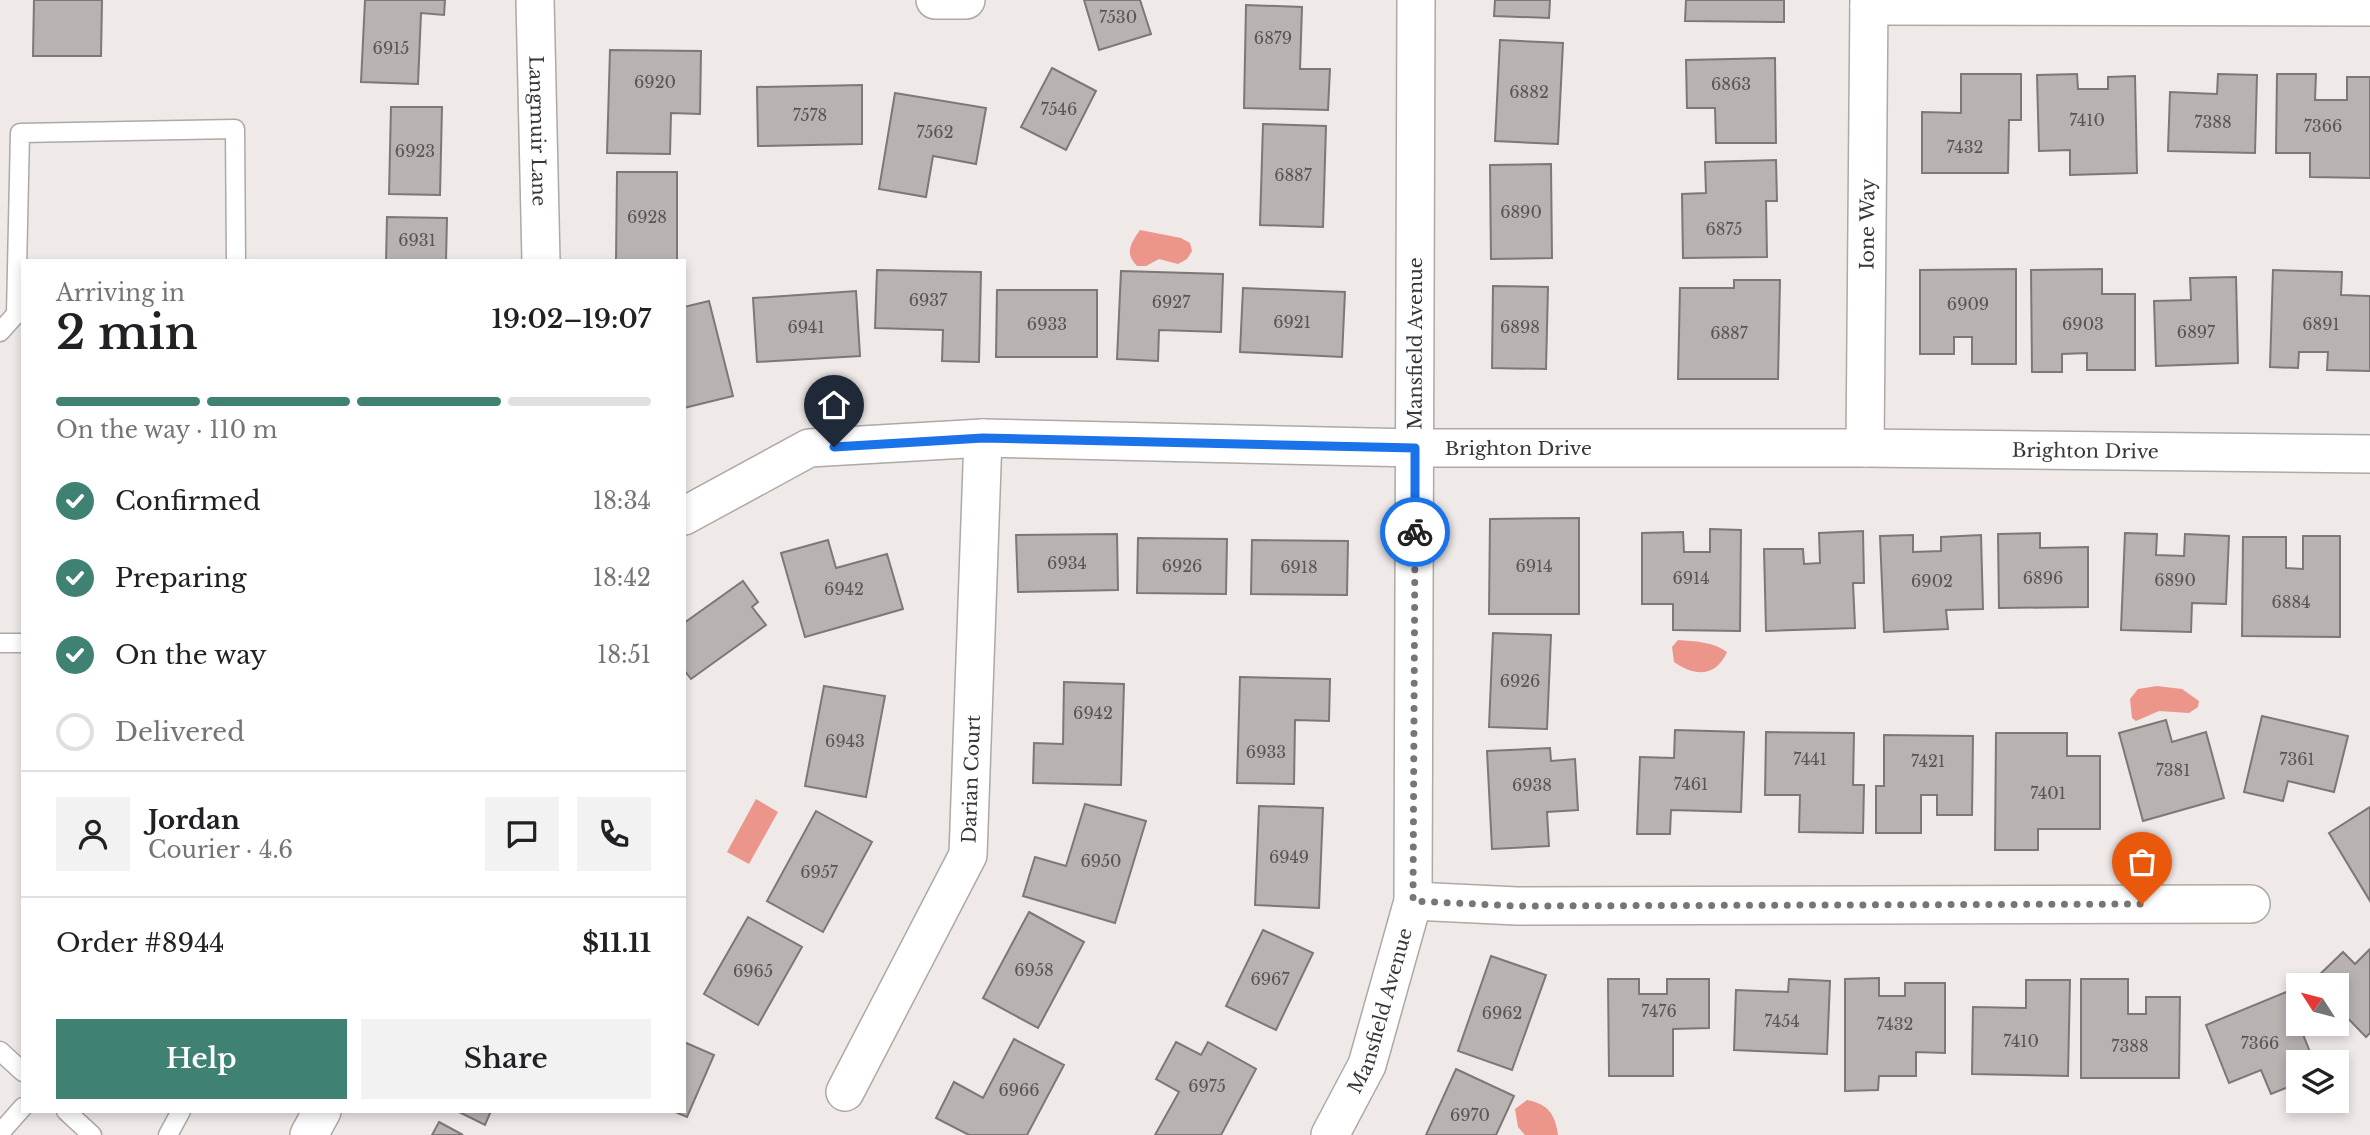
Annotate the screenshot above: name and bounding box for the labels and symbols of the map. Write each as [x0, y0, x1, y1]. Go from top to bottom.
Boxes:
house number: 7530 [1099, 7, 1137, 27]
house number: 6879 [1254, 28, 1292, 48]
house number: 6915 [373, 38, 409, 58]
street label: Langmuir Lane [524, 55, 551, 207]
house number: 6920 [634, 72, 676, 92]
house number: 6863 [1711, 74, 1751, 94]
house number: 6882 [1509, 82, 1549, 102]
house number: 7546 [1041, 99, 1077, 119]
house number: 7578 [793, 105, 827, 125]
house number: 7410 [2069, 110, 2105, 130]
house number: 7388 [2194, 112, 2232, 132]
house number: 7366 [2304, 116, 2342, 136]
house number: 7562 [916, 122, 954, 142]
house number: 7432 [1947, 137, 1983, 157]
house number: 6923 [395, 141, 435, 161]
house number: 6887 [1274, 165, 1313, 185]
street label: Ione Way [1856, 178, 1879, 270]
house number: 6890 [1500, 202, 1542, 222]
house number: 6928 [627, 207, 667, 227]
house number: 6875 [1706, 219, 1742, 239]
house number: 6931 [398, 230, 436, 250]
street label: Mansfield Avenue [1404, 257, 1427, 430]
house number: 6937 [909, 290, 948, 310]
house number: 6927 [1152, 292, 1191, 312]
house number: 6909 [1947, 294, 1989, 314]
house number: 6921 [1273, 312, 1311, 332]
house number: 6933 [1027, 314, 1067, 334]
house number: 6903 [2062, 314, 2104, 334]
house number: 6891 [2302, 314, 2340, 334]
house number: 6941 [787, 317, 825, 337]
house number: 6898 [1500, 317, 1540, 337]
house number: 6897 [2177, 322, 2216, 342]
house number: 6887 [1710, 323, 1749, 343]
pin [804, 375, 864, 447]
street label: Brighton Drive [1445, 437, 1592, 460]
street label: Brighton Drive [2012, 439, 2159, 463]
courier [1380, 497, 1450, 567]
house number: 6934 [1047, 553, 1087, 573]
house number: 6926 [1162, 556, 1202, 576]
house number: 6914 [1515, 556, 1553, 576]
house number: 6918 [1280, 557, 1318, 577]
house number: 6914 [1672, 568, 1710, 588]
house number: 6896 [2023, 568, 2063, 588]
house number: 6890 [2154, 570, 2196, 590]
house number: 6902 [1911, 571, 1953, 591]
house number: 6942 [824, 579, 864, 599]
house number: 6884 [2271, 592, 2311, 612]
house number: 6926 [1500, 671, 1540, 691]
house number: 6942 [1073, 703, 1113, 723]
street label: Darian Court [957, 714, 985, 844]
house number: 6943 [825, 731, 865, 751]
house number: 6933 [1246, 742, 1286, 762]
house number: 7441 [1793, 749, 1827, 769]
house number: 7361 [2279, 749, 2315, 769]
house number: 7421 [1911, 751, 1945, 771]
house number: 7381 [2156, 760, 2190, 780]
house number: 7461 [1674, 774, 1708, 794]
house number: 6938 [1512, 775, 1552, 795]
house number: 7401 [2030, 783, 2066, 803]
pin [2112, 832, 2172, 904]
house number: 6949 [1269, 847, 1309, 867]
house number: 6950 [1080, 851, 1122, 871]
house number: 6957 [800, 862, 839, 882]
street label: Mansfield Avenue [1343, 925, 1417, 1097]
house number: 6958 [1014, 960, 1054, 980]
house number: 6965 [733, 961, 773, 981]
house number: 6967 [1251, 969, 1290, 989]
north arrow [2286, 973, 2348, 1036]
house number: 7476 [1641, 1001, 1677, 1021]
house number: 6962 [1482, 1003, 1522, 1023]
house number: 7454 [1764, 1011, 1800, 1031]
house number: 7432 [1877, 1014, 1913, 1034]
house number: 7410 [2003, 1031, 2039, 1051]
house number: 7366 [2241, 1033, 2279, 1053]
house number: 7388 [2111, 1036, 2149, 1056]
house number: 6975 [1188, 1076, 1226, 1096]
house number: 6966 [998, 1080, 1040, 1100]
house number: 6970 [1450, 1105, 1490, 1125]

